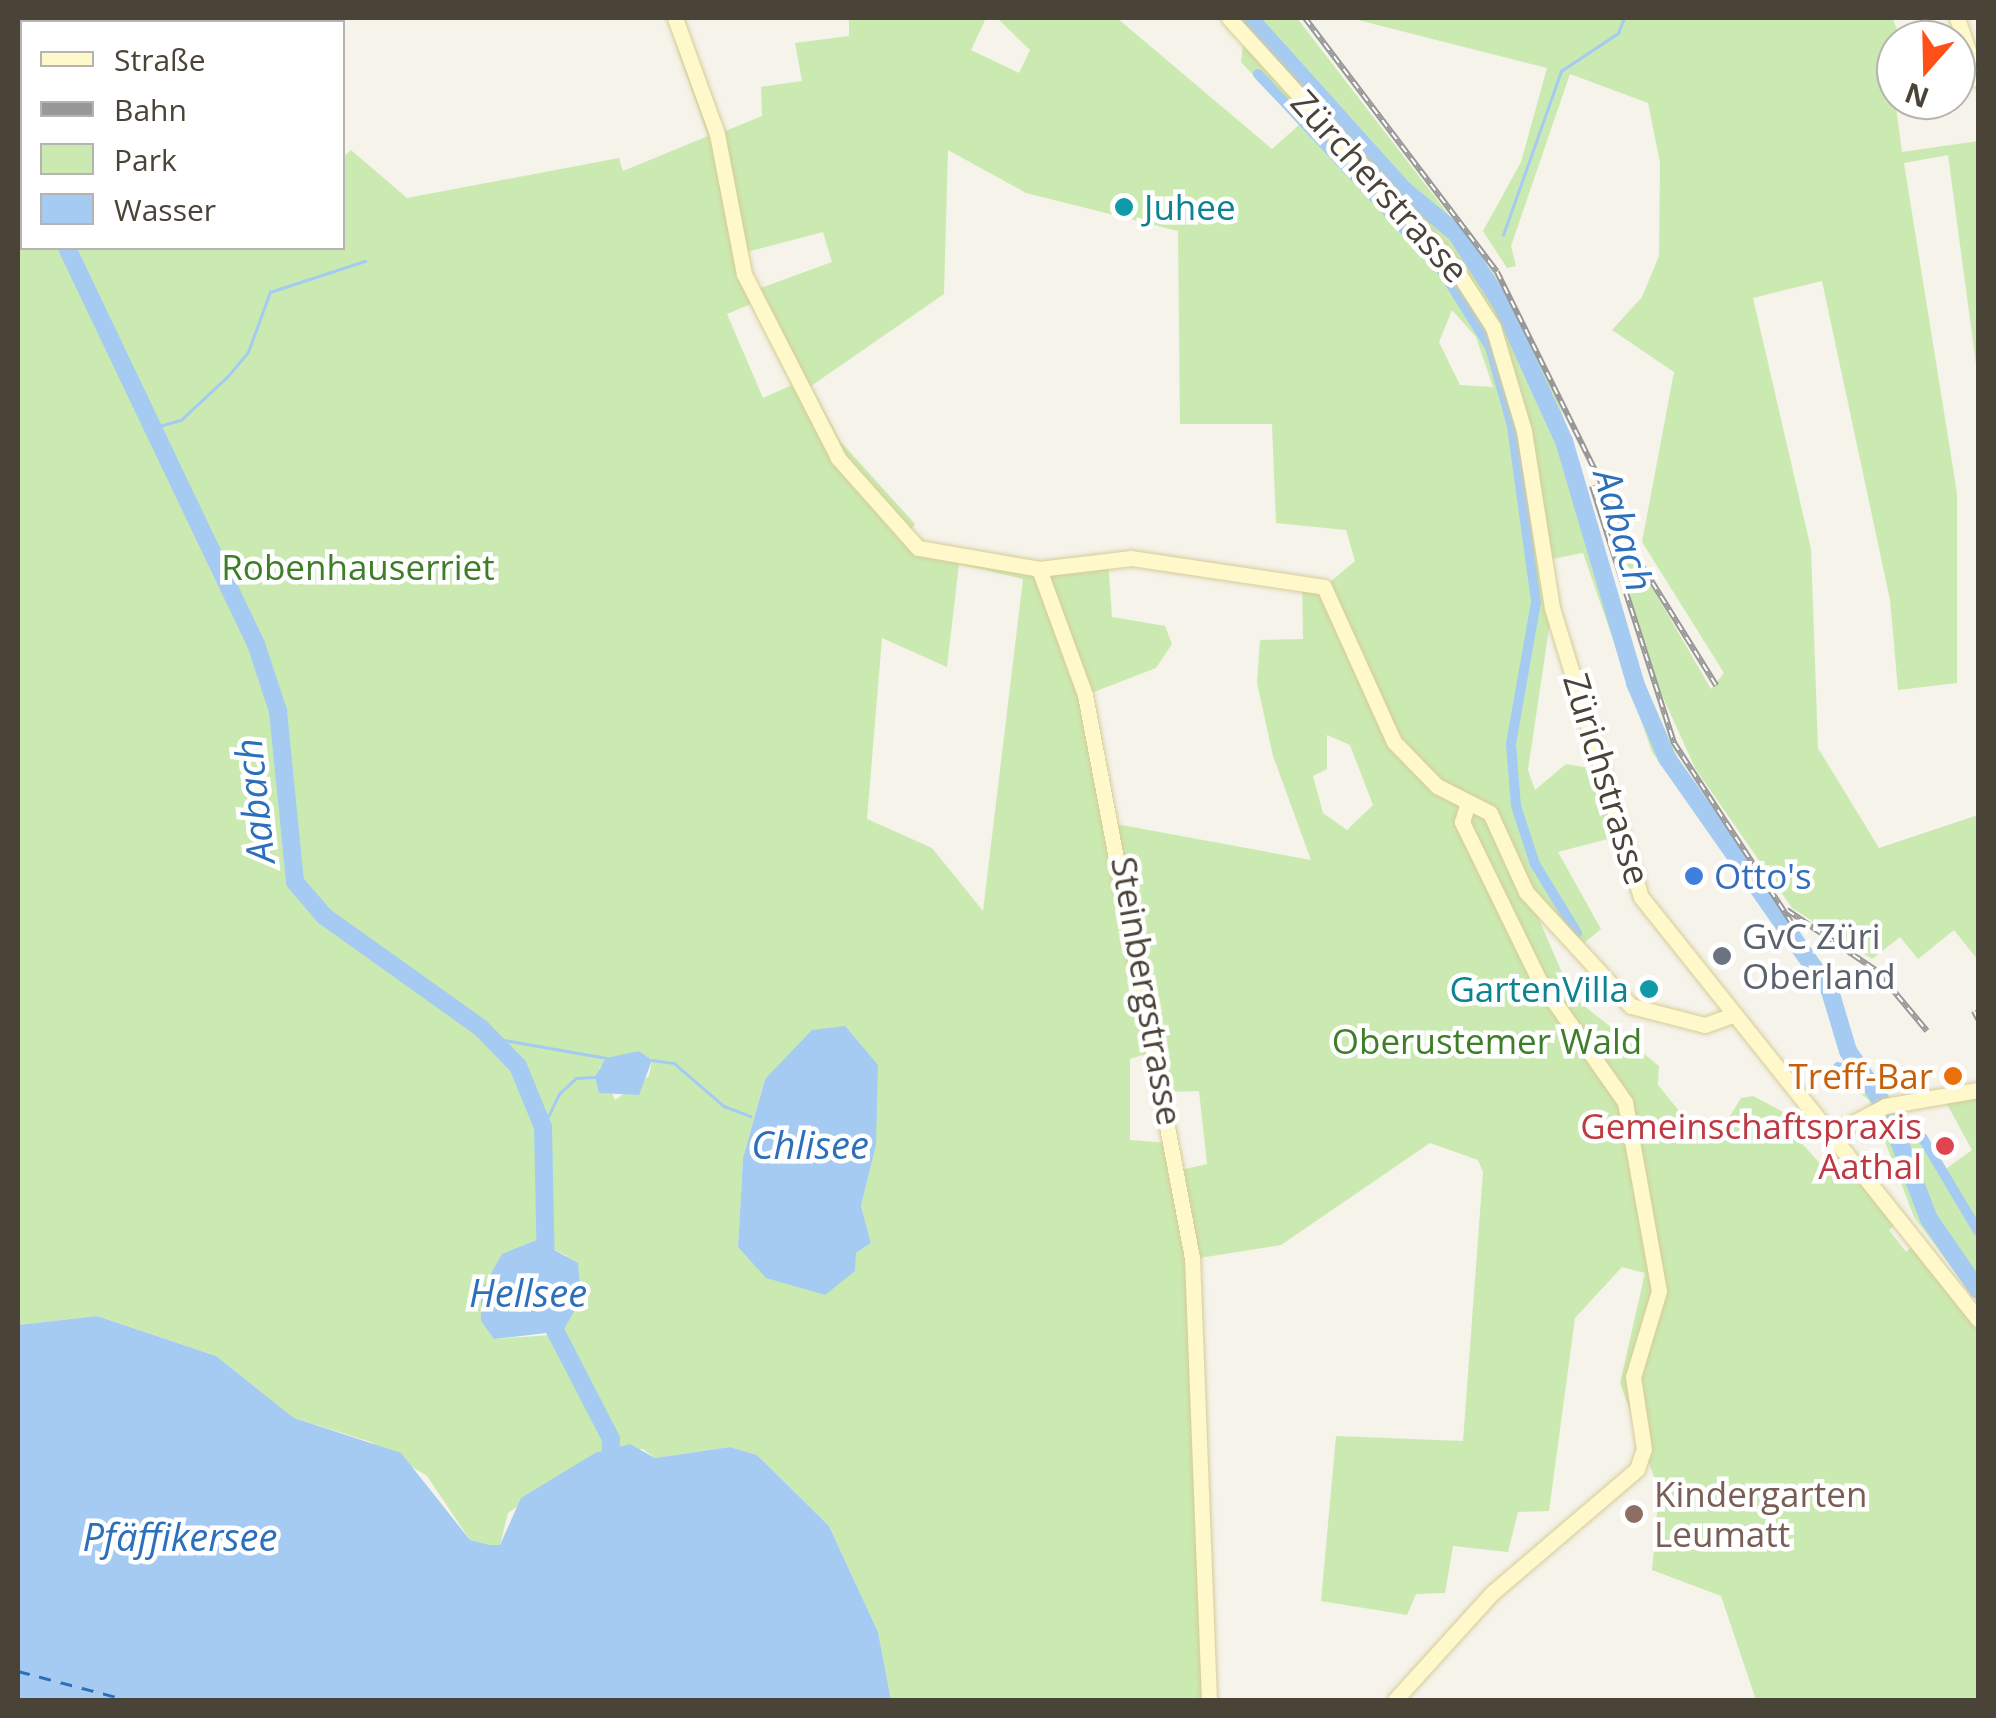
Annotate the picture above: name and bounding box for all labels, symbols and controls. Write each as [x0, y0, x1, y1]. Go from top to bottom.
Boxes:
legend [20, 20, 345, 250]
north arrow [1876, 20, 1976, 120]
text: Straße [114, 39, 206, 80]
text: N [1899, 75, 1934, 118]
street label: Zürcherstrasse [1283, 81, 1477, 291]
text: Bahn [114, 89, 187, 130]
text: Park [114, 139, 177, 180]
place label: Juhee [1144, 186, 1236, 228]
text: Wasser [114, 189, 216, 230]
marker: Juhee [1113, 196, 1135, 218]
water label: Aabach [1585, 463, 1663, 597]
park label: Robenhauserriet [221, 546, 495, 588]
street label: Zürichstrasse [1555, 668, 1659, 890]
water label: Aabach [225, 736, 283, 866]
street label: Steinbergstrasse [1103, 853, 1191, 1129]
place label: Otto's [1714, 855, 1812, 897]
marker: Otto's [1683, 865, 1705, 887]
place label: GvC Züri Oberland [1742, 915, 1896, 997]
marker: GvC Züri Oberland [1711, 945, 1733, 967]
place label: GartenVilla [1449, 968, 1629, 1010]
marker: GartenVilla [1638, 978, 1660, 1000]
park label: Oberustemer Wald [1332, 1020, 1642, 1062]
place label: Treff-Bar [1789, 1055, 1933, 1097]
marker: Treff-Bar [1942, 1065, 1964, 1087]
place label: Gemeinschaftspraxis Aathal [1580, 1105, 1922, 1187]
water label: Chlisee [751, 1122, 869, 1168]
marker: Gemeinschaftspraxis Aathal [1932, 1133, 1958, 1159]
water label: Hellsee [469, 1270, 587, 1316]
place label: Kindergarten Leumatt [1654, 1473, 1867, 1555]
marker: Kindergarten Leumatt [1623, 1503, 1645, 1525]
water label: Pfäffikersee [83, 1514, 277, 1560]

